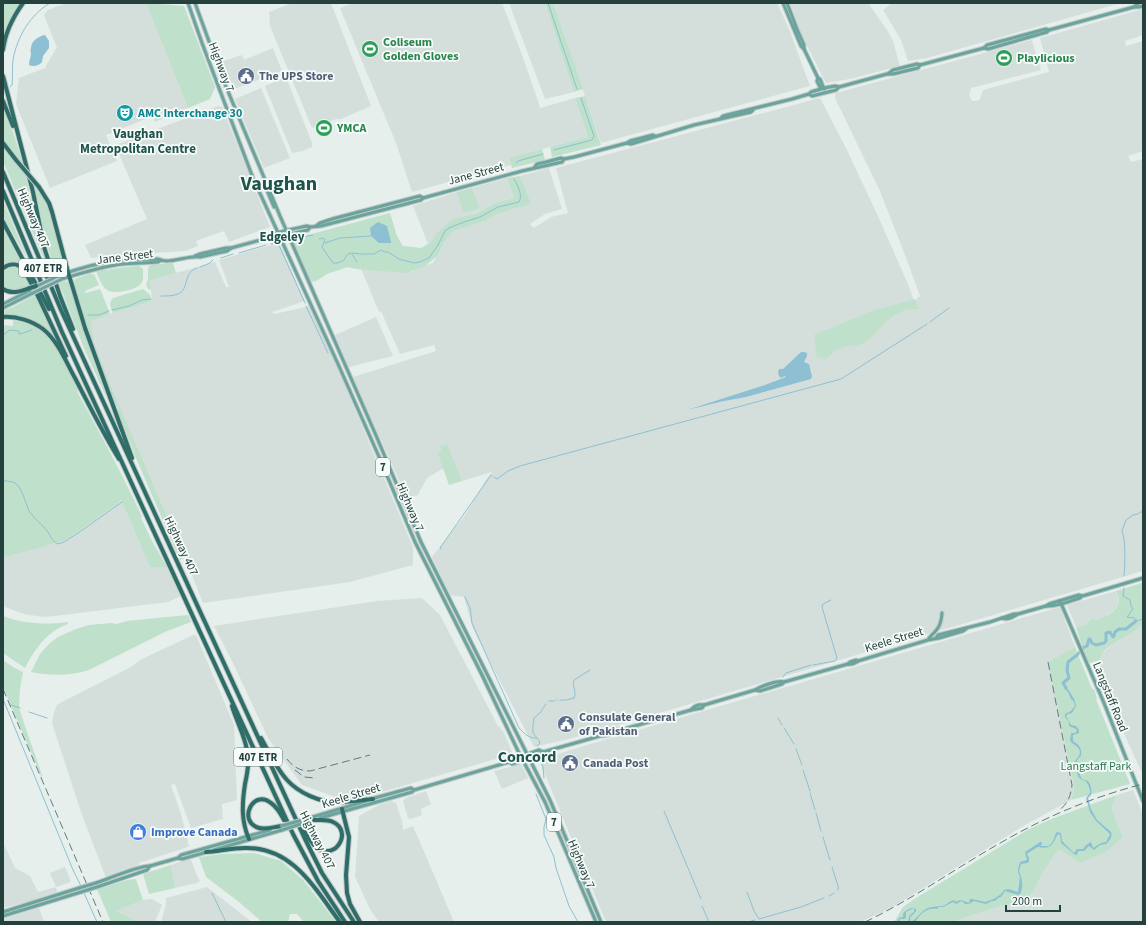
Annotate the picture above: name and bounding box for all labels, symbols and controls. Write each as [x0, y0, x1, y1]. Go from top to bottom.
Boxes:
place label: Coliseum Golden Gloves [383, 34, 458, 65]
sports icon: Coliseum Golden Gloves [360, 39, 380, 59]
street label: Highway 7 [204, 40, 238, 94]
sports icon: Playlicious [994, 48, 1014, 68]
place label: Playlicious [1017, 50, 1075, 67]
public building icon: The UPS Store [236, 66, 256, 86]
place label: The UPS Store [259, 68, 333, 85]
theatre icon: AMC Interchange 30 [115, 103, 135, 123]
place label: AMC Interchange 30 [137, 105, 242, 122]
sports icon: YMCA [314, 118, 334, 138]
place label: YMCA [336, 120, 366, 137]
district label: Vaughan Metropolitan Centre [80, 125, 196, 158]
street label: Jane Street [446, 158, 506, 190]
district label: Vaughan [240, 170, 317, 198]
street label: Highway 407 [13, 185, 53, 251]
district label: Edgeley [259, 228, 305, 246]
street label: Jane Street [96, 245, 154, 269]
road number: 407 ETR [19, 259, 67, 277]
road number: 7 [376, 458, 390, 476]
street label: Highway 7 [392, 480, 428, 534]
street label: Highway 407 [160, 513, 202, 579]
street label: Keele Street [863, 623, 925, 657]
street label: Langstaff Road [1088, 659, 1132, 735]
place label: Consulate General of Pakistan [579, 709, 676, 740]
public building icon: Consulate General of Pakistan [556, 714, 576, 734]
district label: Concord [498, 746, 556, 768]
road number: 407 ETR [234, 748, 282, 766]
public building icon: Canada Post [560, 753, 580, 773]
place label: Canada Post [583, 755, 649, 772]
park label: Langstaff Park [1061, 758, 1132, 775]
street label: Keele Street [320, 779, 382, 813]
street label: Highway 407 [295, 808, 339, 872]
road number: 7 [547, 813, 561, 831]
shop icon: Improve Canada [128, 822, 148, 842]
place label: Improve Canada [151, 824, 237, 841]
street label: Highway 7 [563, 837, 599, 891]
scale bar [1006, 887, 1060, 913]
text: 200 m [1012, 893, 1042, 910]

